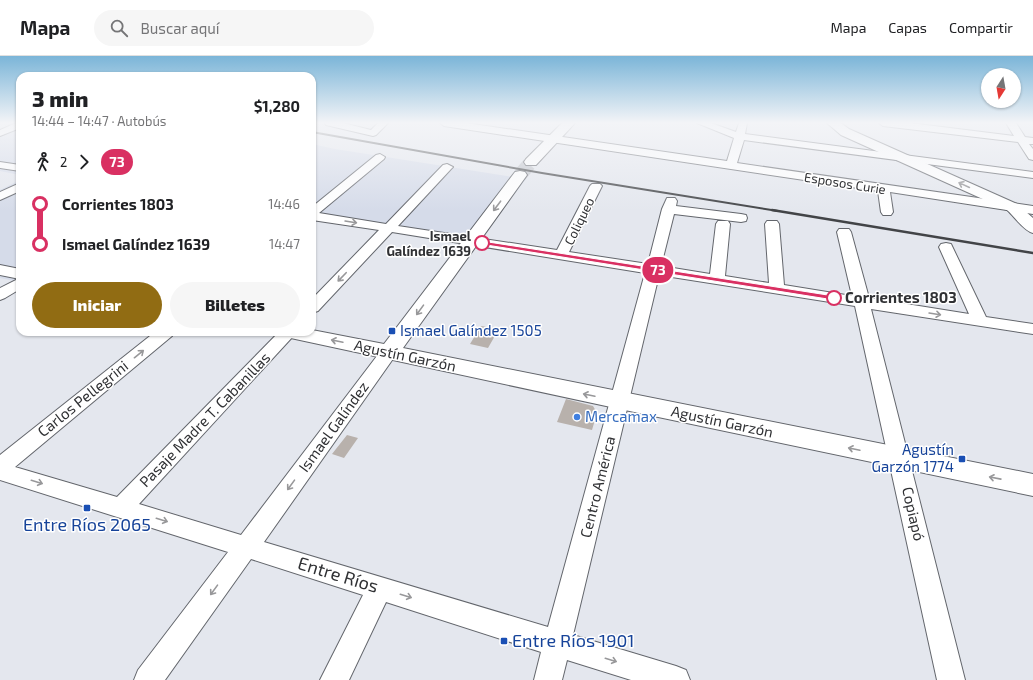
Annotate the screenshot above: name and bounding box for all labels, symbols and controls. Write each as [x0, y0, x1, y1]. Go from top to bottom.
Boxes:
search box [94, 10, 374, 46]
text: Mapa [20, 16, 70, 39]
icon: search [108, 17, 130, 39]
text: Buscar aquí [140, 19, 220, 37]
text: Mapa [831, 19, 866, 36]
text: Capas [888, 19, 927, 36]
text: Compartir [949, 19, 1013, 36]
north arrow [981, 68, 1021, 108]
map controls [981, 68, 1021, 108]
text: 3 min [32, 85, 89, 111]
text: $1,280 [254, 97, 300, 115]
text: 14:44 – 14:47 · Autobús [32, 113, 166, 129]
icon: walk [32, 151, 54, 173]
icon: forward [73, 151, 95, 173]
text: 73 [109, 153, 125, 170]
text: 2 [60, 154, 67, 170]
street label: Esposos Curie [803, 169, 887, 197]
one-way arrow [958, 181, 970, 188]
text: Corrientes 1803 [62, 195, 174, 213]
street label: Coliqueo [561, 195, 597, 247]
text: 14:46 [268, 196, 300, 212]
one-way arrow [493, 200, 501, 211]
one-way arrow [344, 218, 357, 226]
place label: Ismael Galíndez 1639 [386, 228, 472, 259]
text: Ismael Galíndez 1639 [62, 235, 210, 253]
marker: Ismael Galíndez 1639 [474, 235, 490, 251]
text: 14:47 [269, 236, 300, 252]
line badge: 73 [640, 257, 676, 283]
text: 73 [650, 261, 666, 278]
one-way arrow [338, 272, 347, 282]
button: Iniciar [32, 282, 162, 328]
button: Billetes [170, 282, 300, 328]
place label: Corrientes 1803 [845, 288, 957, 306]
marker: Corrientes 1803 [826, 290, 842, 306]
one-way arrow [415, 305, 424, 316]
one-way arrow [928, 310, 941, 318]
place label: Ismael Galíndez 1505 [400, 321, 542, 339]
marker: Ismael Galíndez 1505 [387, 326, 397, 336]
street label: Agustín Garzón [353, 335, 458, 375]
one-way arrow [331, 337, 344, 345]
street label: Pasaje Madre T. Cabanillas [135, 348, 274, 491]
one-way arrow [134, 350, 144, 359]
street label: Carlos Pellegrini [34, 356, 131, 440]
street label: Ismael Galíndez [294, 378, 372, 475]
one-way arrow [583, 390, 596, 398]
street label: Agustín Garzón [670, 401, 775, 441]
place label: Mercamax [585, 407, 657, 425]
marker: Mercamax [572, 412, 582, 422]
street label: Centro América [576, 434, 618, 539]
place label: Agustín Garzón 1774 [872, 440, 954, 475]
one-way arrow [847, 445, 860, 453]
marker: Agustín Garzón 1774 [957, 454, 967, 464]
one-way arrow [989, 473, 1002, 481]
one-way arrow [31, 479, 44, 486]
one-way arrow [287, 480, 295, 491]
street label: Copiapó [899, 485, 929, 543]
marker: Entre Ríos 2065 [82, 503, 92, 513]
place label: Entre Ríos 2065 [23, 513, 151, 535]
one-way arrow [155, 517, 168, 524]
street label: Entre Ríos [295, 551, 381, 597]
one-way arrow [210, 584, 219, 595]
one-way arrow [399, 593, 412, 600]
place label: Entre Ríos 1901 [512, 629, 635, 651]
marker: Entre Ríos 1901 [499, 636, 509, 646]
one-way arrow [604, 656, 616, 664]

